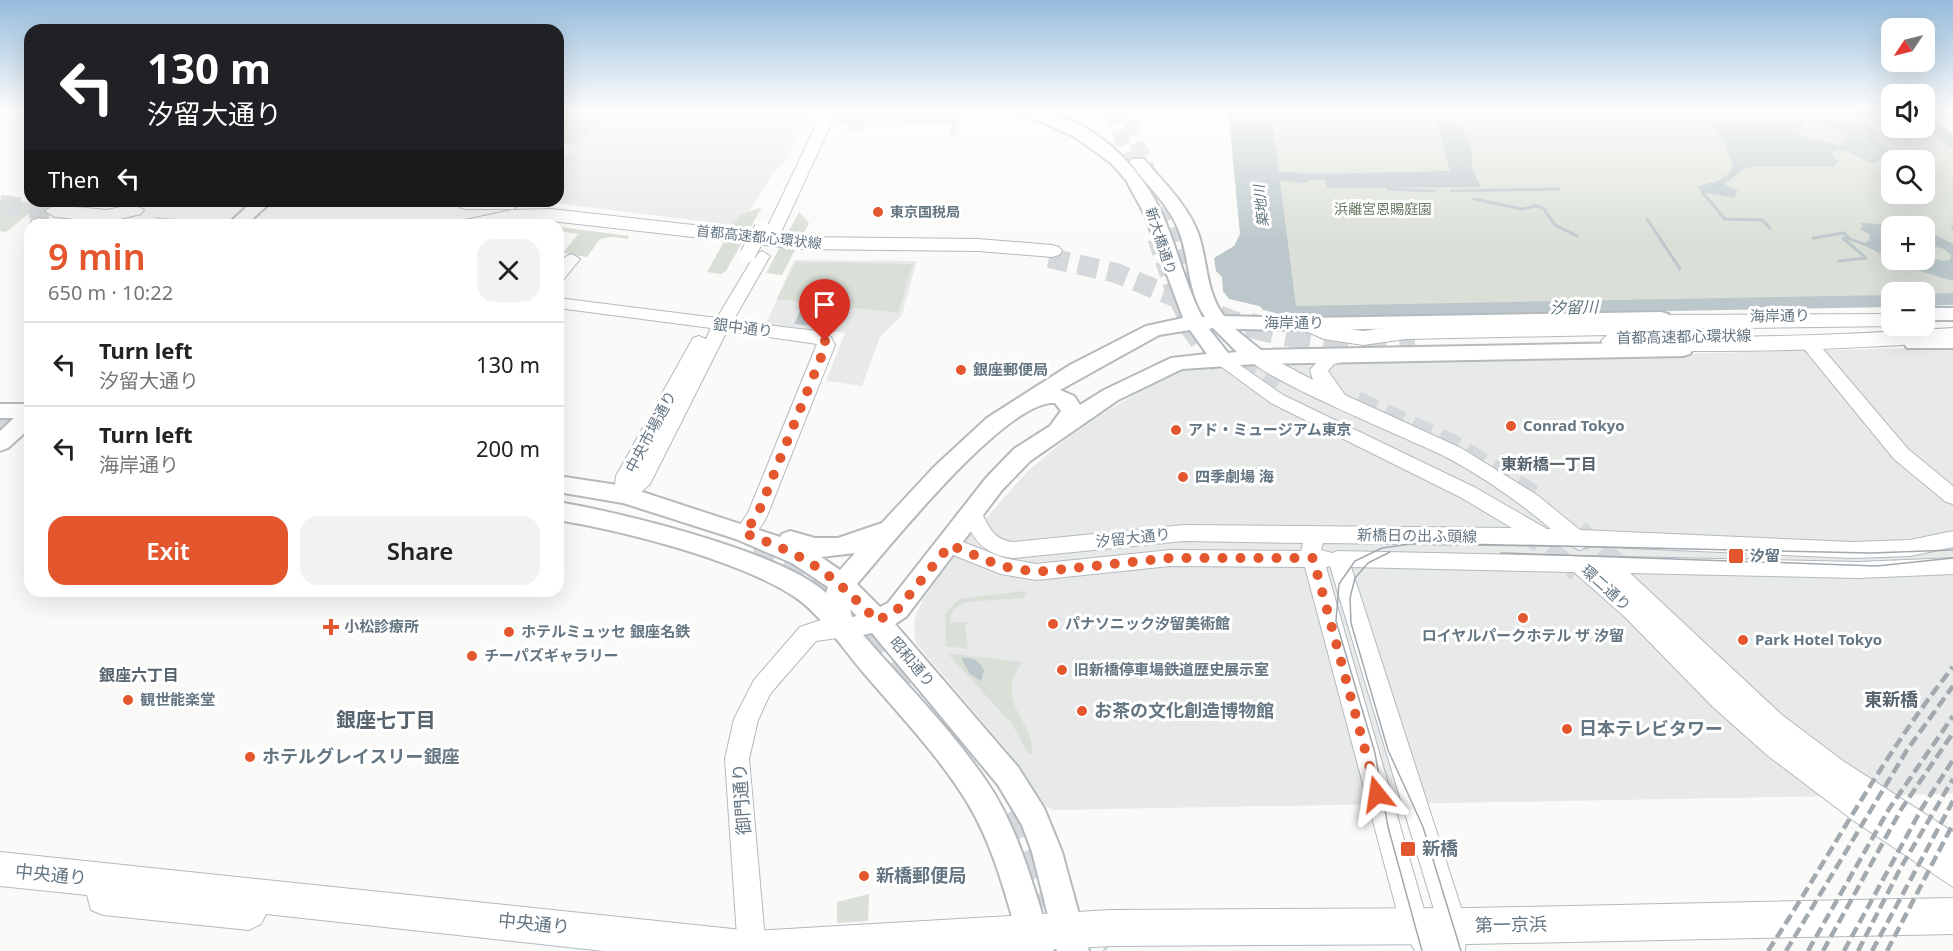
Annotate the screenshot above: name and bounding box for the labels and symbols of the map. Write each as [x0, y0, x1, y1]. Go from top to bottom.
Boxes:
north arrow [1881, 18, 1935, 72]
water label: 築地川 [1249, 182, 1272, 228]
park label: 浜離宮恩賜庭園 [1334, 199, 1432, 218]
place label: 東京国税局 [890, 202, 960, 221]
marker: 東京国税局 [871, 205, 885, 219]
street label: 新大橋通り [1142, 205, 1181, 277]
street label: 首都高速都心環状線 [695, 220, 823, 253]
pin [799, 279, 850, 341]
water label: 汐留川 [1550, 296, 1600, 318]
street label: 海岸通り [1750, 304, 1810, 326]
street label: 海岸通り [1264, 312, 1324, 332]
street label: 銀中通り [712, 313, 774, 341]
street label: 首都高速都心環状線 [1616, 325, 1752, 347]
place label: 銀座郵便局 [973, 359, 1048, 379]
marker: 銀座郵便局 [954, 363, 968, 377]
street label: 中央市場通り [620, 387, 680, 476]
place label: Conrad Tokyo [1523, 415, 1625, 435]
place label: アド・ミュージアム東京 [1188, 419, 1352, 439]
marker: Conrad Tokyo [1504, 419, 1518, 433]
marker: アド・ミュージアム東京 [1169, 423, 1183, 437]
district label: 東新橋一丁目 [1501, 453, 1597, 475]
place label: 四季劇場 海 [1195, 466, 1274, 486]
marker: 四季劇場 海 [1176, 470, 1190, 484]
street label: 汐留大通り [1095, 523, 1171, 551]
street label: 新橋日の出ふ頭線 [1357, 524, 1477, 546]
place label: 汐留 [1750, 545, 1780, 565]
marker: 汐留 [1727, 547, 1745, 565]
street label: 環二通り [1578, 560, 1636, 615]
marker: ロイヤルパークホテル ザ 汐留 [1516, 611, 1530, 625]
place label: パナソニック汐留美術館 [1065, 613, 1230, 633]
place label: 小松診療所 [344, 616, 419, 636]
marker: パナソニック汐留美術館 [1046, 617, 1060, 631]
marker: 小松診療所 [322, 618, 340, 636]
place label: ホテルミュッセ 銀座名鉄 [521, 621, 691, 641]
marker: ホテルミュッセ 銀座名鉄 [502, 625, 516, 639]
place label: ロイヤルパークホテル ザ 汐留 [1422, 625, 1624, 645]
place label: Park Hotel Tokyo [1755, 629, 1882, 649]
street label: 昭和通り [886, 632, 940, 691]
marker: Park Hotel Tokyo [1736, 633, 1750, 647]
place label: チーパズギャラリー [484, 645, 619, 665]
marker: チーパズギャラリー [465, 649, 479, 663]
place label: 旧新橋停車場鉄道歴史展示室 [1074, 659, 1269, 679]
marker: 旧新橋停車場鉄道歴史展示室 [1055, 663, 1069, 677]
district label: 銀座六丁目 [99, 664, 179, 686]
district label: 東新橋 [1864, 687, 1918, 711]
place label: 観世能楽堂 [140, 689, 215, 709]
marker: 観世能楽堂 [121, 693, 135, 707]
place label: お茶の文化創造博物館 [1094, 698, 1274, 722]
marker: お茶の文化創造博物館 [1075, 704, 1089, 718]
district label: 銀座七丁目 [336, 706, 436, 733]
place label: 日本テレビタワー [1579, 716, 1723, 740]
marker: 日本テレビタワー [1560, 722, 1574, 736]
place label: ホテルグレイスリー銀座 [262, 744, 459, 768]
marker: ホテルグレイスリー銀座 [243, 750, 257, 764]
street label: 御門通り [727, 762, 755, 836]
position arrow [1345, 762, 1409, 826]
place label: 新橋 [1422, 836, 1458, 860]
marker: 新橋 [1399, 840, 1417, 858]
street label: 中央通り [14, 858, 88, 890]
place label: 新橋郵便局 [876, 863, 966, 887]
marker: 新橋郵便局 [857, 869, 871, 883]
street label: 中央通り [497, 907, 571, 939]
street label: 第一京浜 [1475, 911, 1547, 937]

